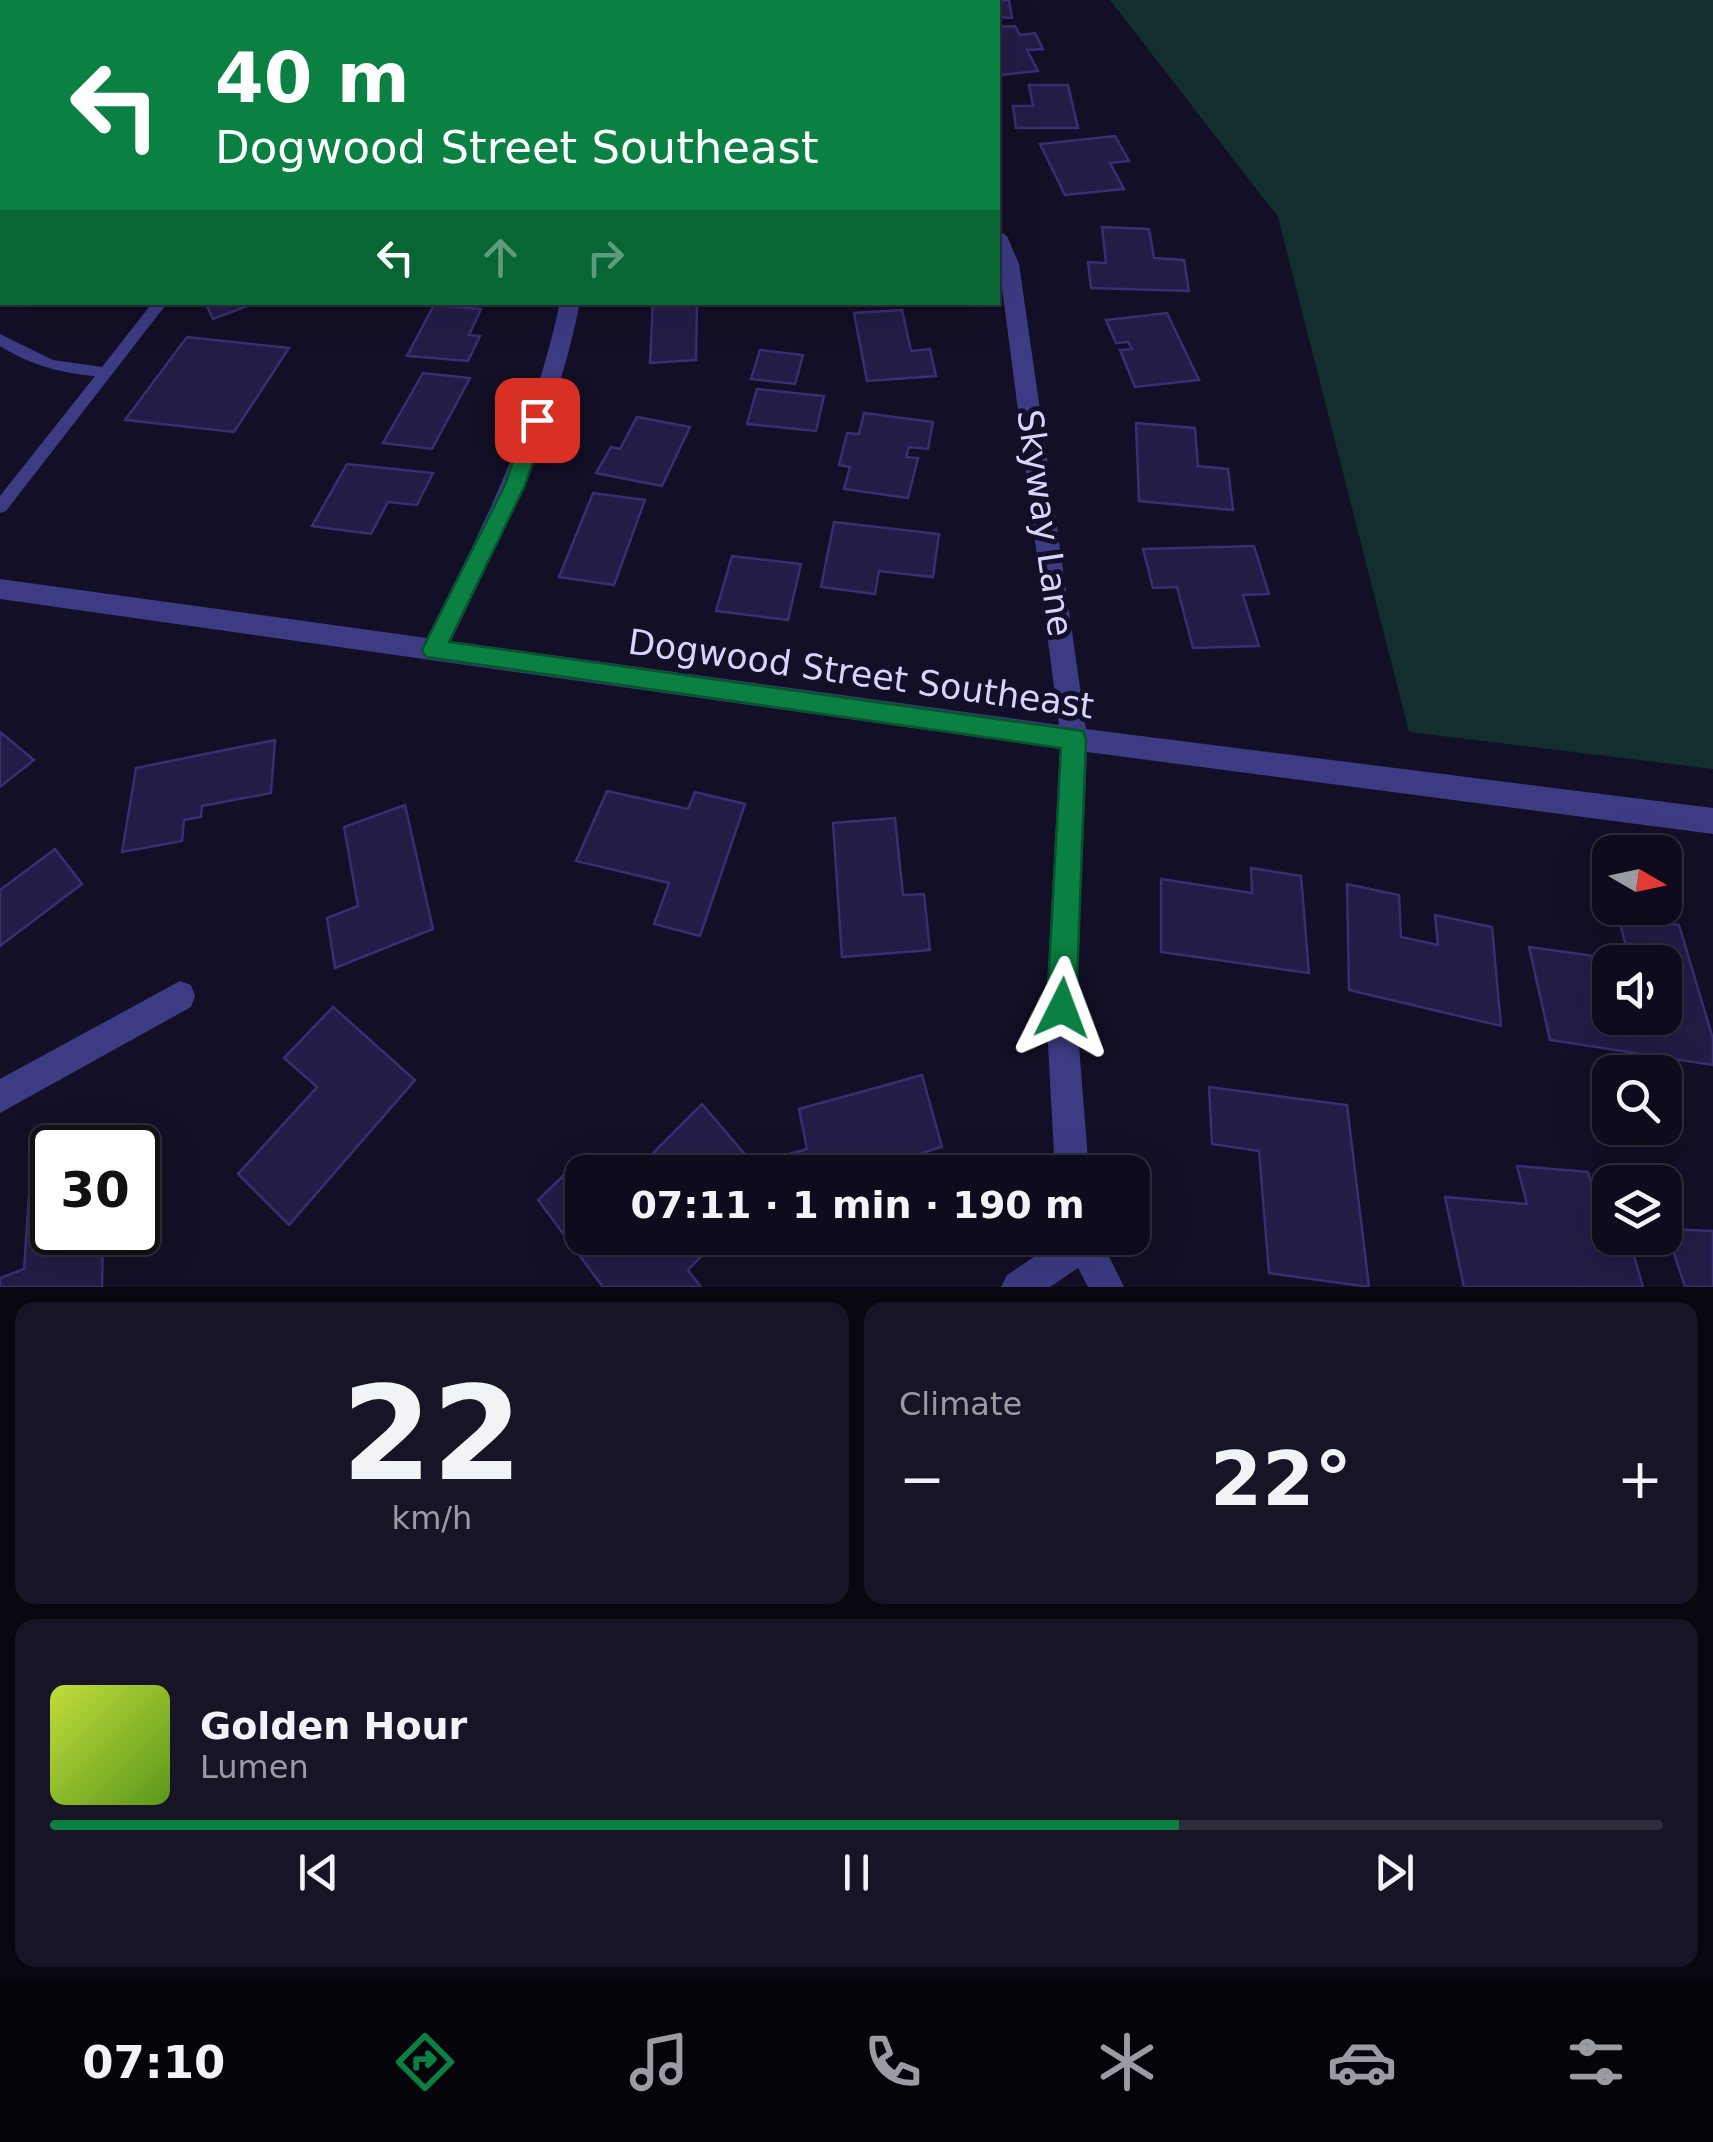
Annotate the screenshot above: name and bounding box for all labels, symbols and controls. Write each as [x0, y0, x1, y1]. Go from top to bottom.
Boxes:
text: 40 m [215, 37, 410, 119]
icon: left [50, 40, 180, 170]
text: Dogwood Street Southeast [215, 121, 819, 174]
icon: left [368, 230, 423, 285]
icon: ahead [473, 230, 528, 285]
icon: right [578, 230, 633, 285]
pin [495, 378, 580, 463]
icon: arrive [510, 393, 565, 448]
street label: Skyway Lane [1009, 407, 1081, 639]
street label: Dogwood Street Southeast [626, 622, 1096, 726]
north arrow [1592, 835, 1682, 925]
map controls [1592, 835, 1682, 1255]
button: sound [1592, 945, 1682, 1035]
position arrow [1010, 956, 1114, 1060]
button: search [1592, 1055, 1682, 1145]
speed limit sign: 30 [30, 1125, 160, 1255]
button: layers [1592, 1165, 1682, 1255]
text: 07:11 · 1 min · 190 m [630, 1183, 1085, 1227]
text: 22 [342, 1358, 522, 1510]
text: Climate [899, 1385, 1022, 1423]
text: 22° [1210, 1435, 1352, 1523]
text: − [899, 1447, 945, 1511]
text: + [1617, 1447, 1663, 1511]
text: km/h [392, 1499, 472, 1537]
text: Golden Hour [200, 1704, 467, 1748]
text: Lumen [200, 1748, 309, 1786]
icon: previous [291, 1845, 346, 1900]
icon: pause [829, 1845, 884, 1900]
icon: next [1367, 1845, 1422, 1900]
icon: directions [390, 2027, 460, 2097]
icon: music [624, 2027, 694, 2097]
icon: phone [858, 2027, 928, 2097]
icon: climate [1092, 2027, 1162, 2097]
icon: car [1327, 2027, 1397, 2097]
icon: filters [1561, 2027, 1631, 2097]
text: 07:10 [82, 2036, 225, 2089]

